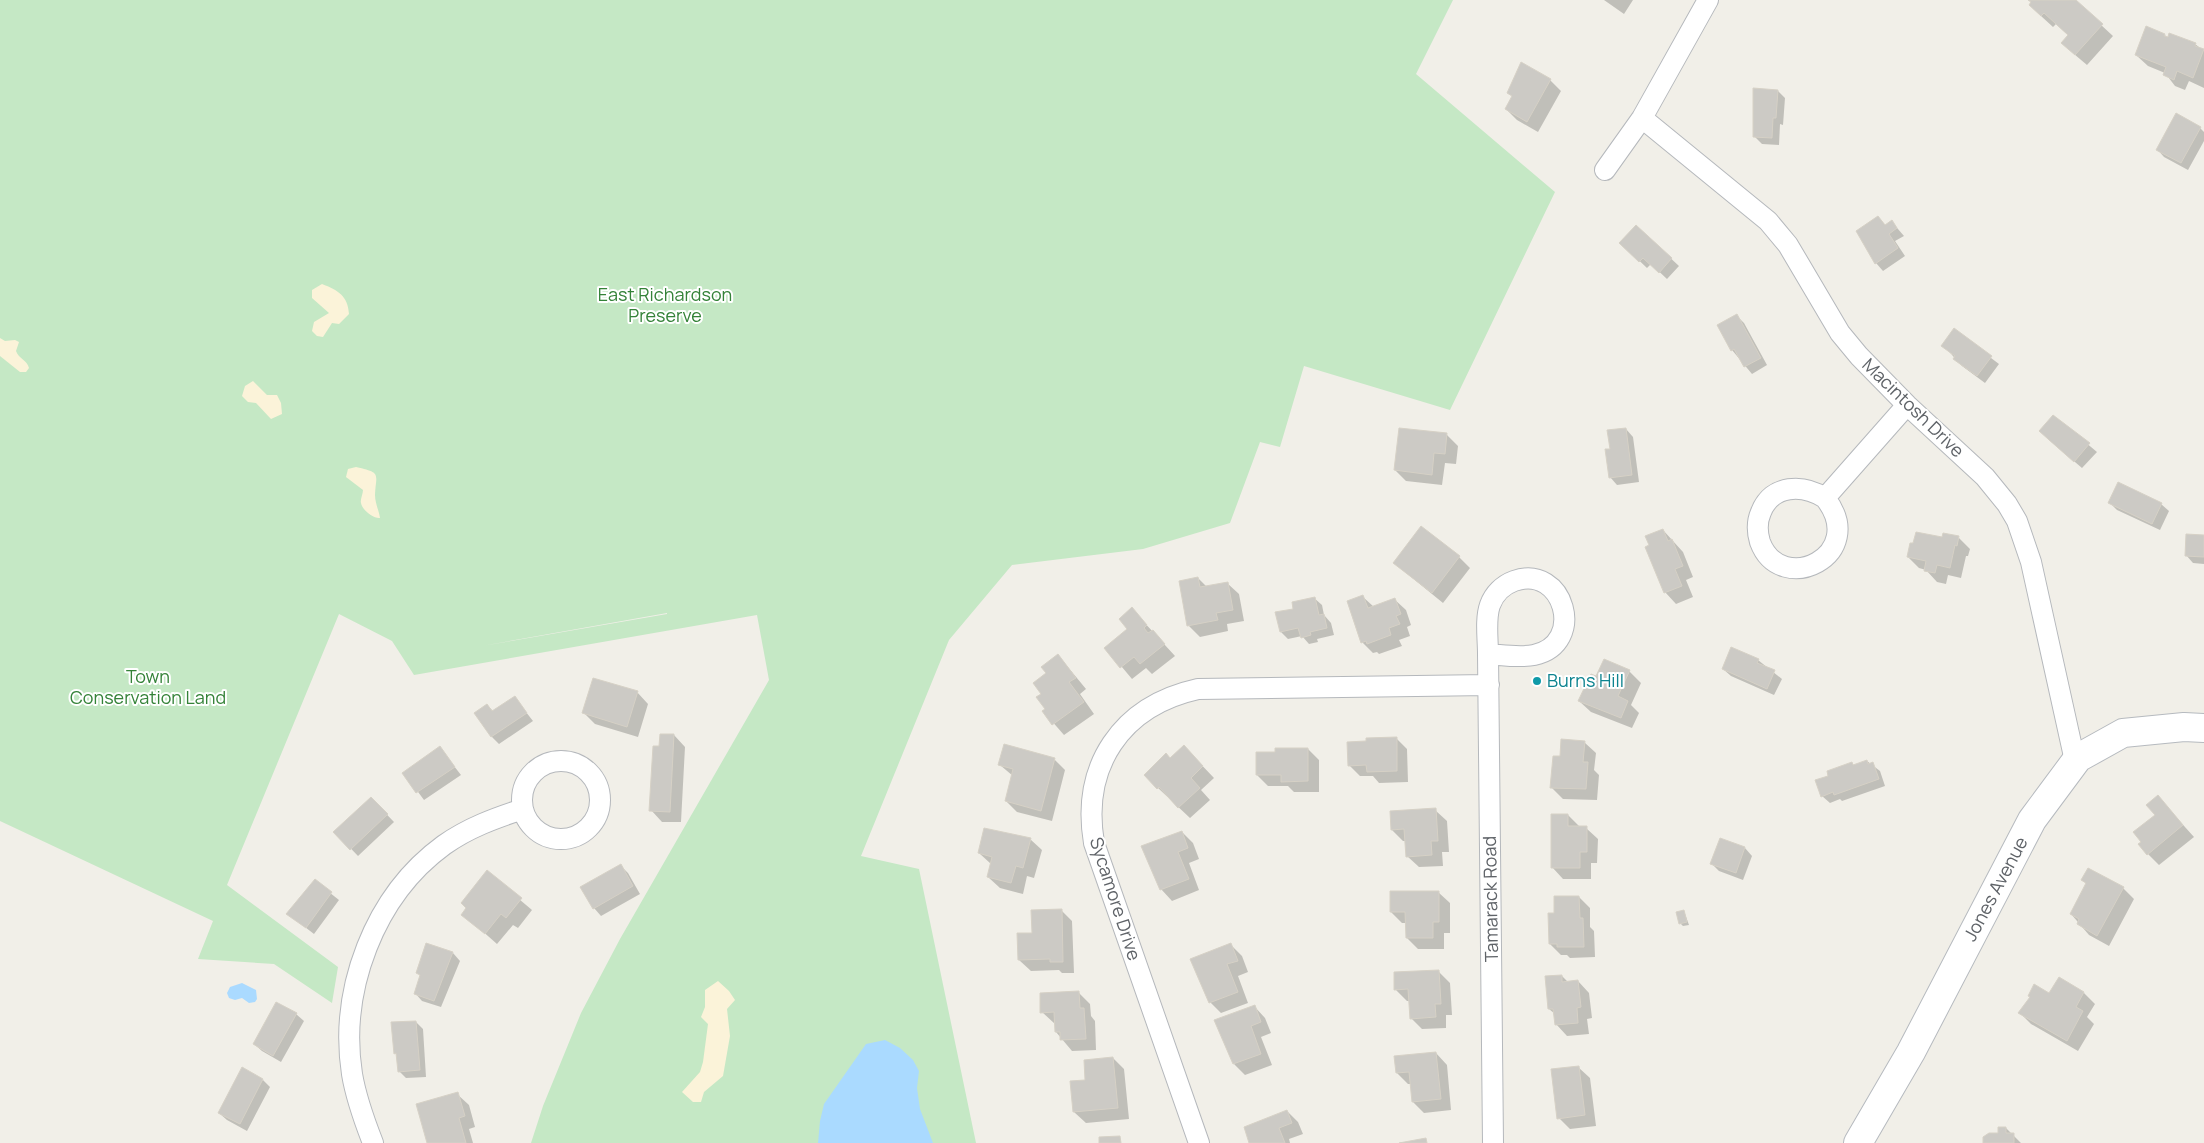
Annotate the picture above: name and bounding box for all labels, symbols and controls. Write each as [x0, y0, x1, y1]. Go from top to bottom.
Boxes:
park label: East Richardson Preserve [598, 282, 732, 327]
street label: Macintosh Drive [1858, 352, 1970, 462]
park label: Town Conservation Land [70, 664, 226, 709]
place label: Burns Hill [1547, 668, 1624, 692]
marker: Burns Hill [1531, 675, 1543, 687]
street label: Jones Avenue [1958, 832, 2033, 945]
street label: Sycamore Drive [1085, 834, 1147, 963]
street label: Tamarack Road [1477, 836, 1503, 962]

